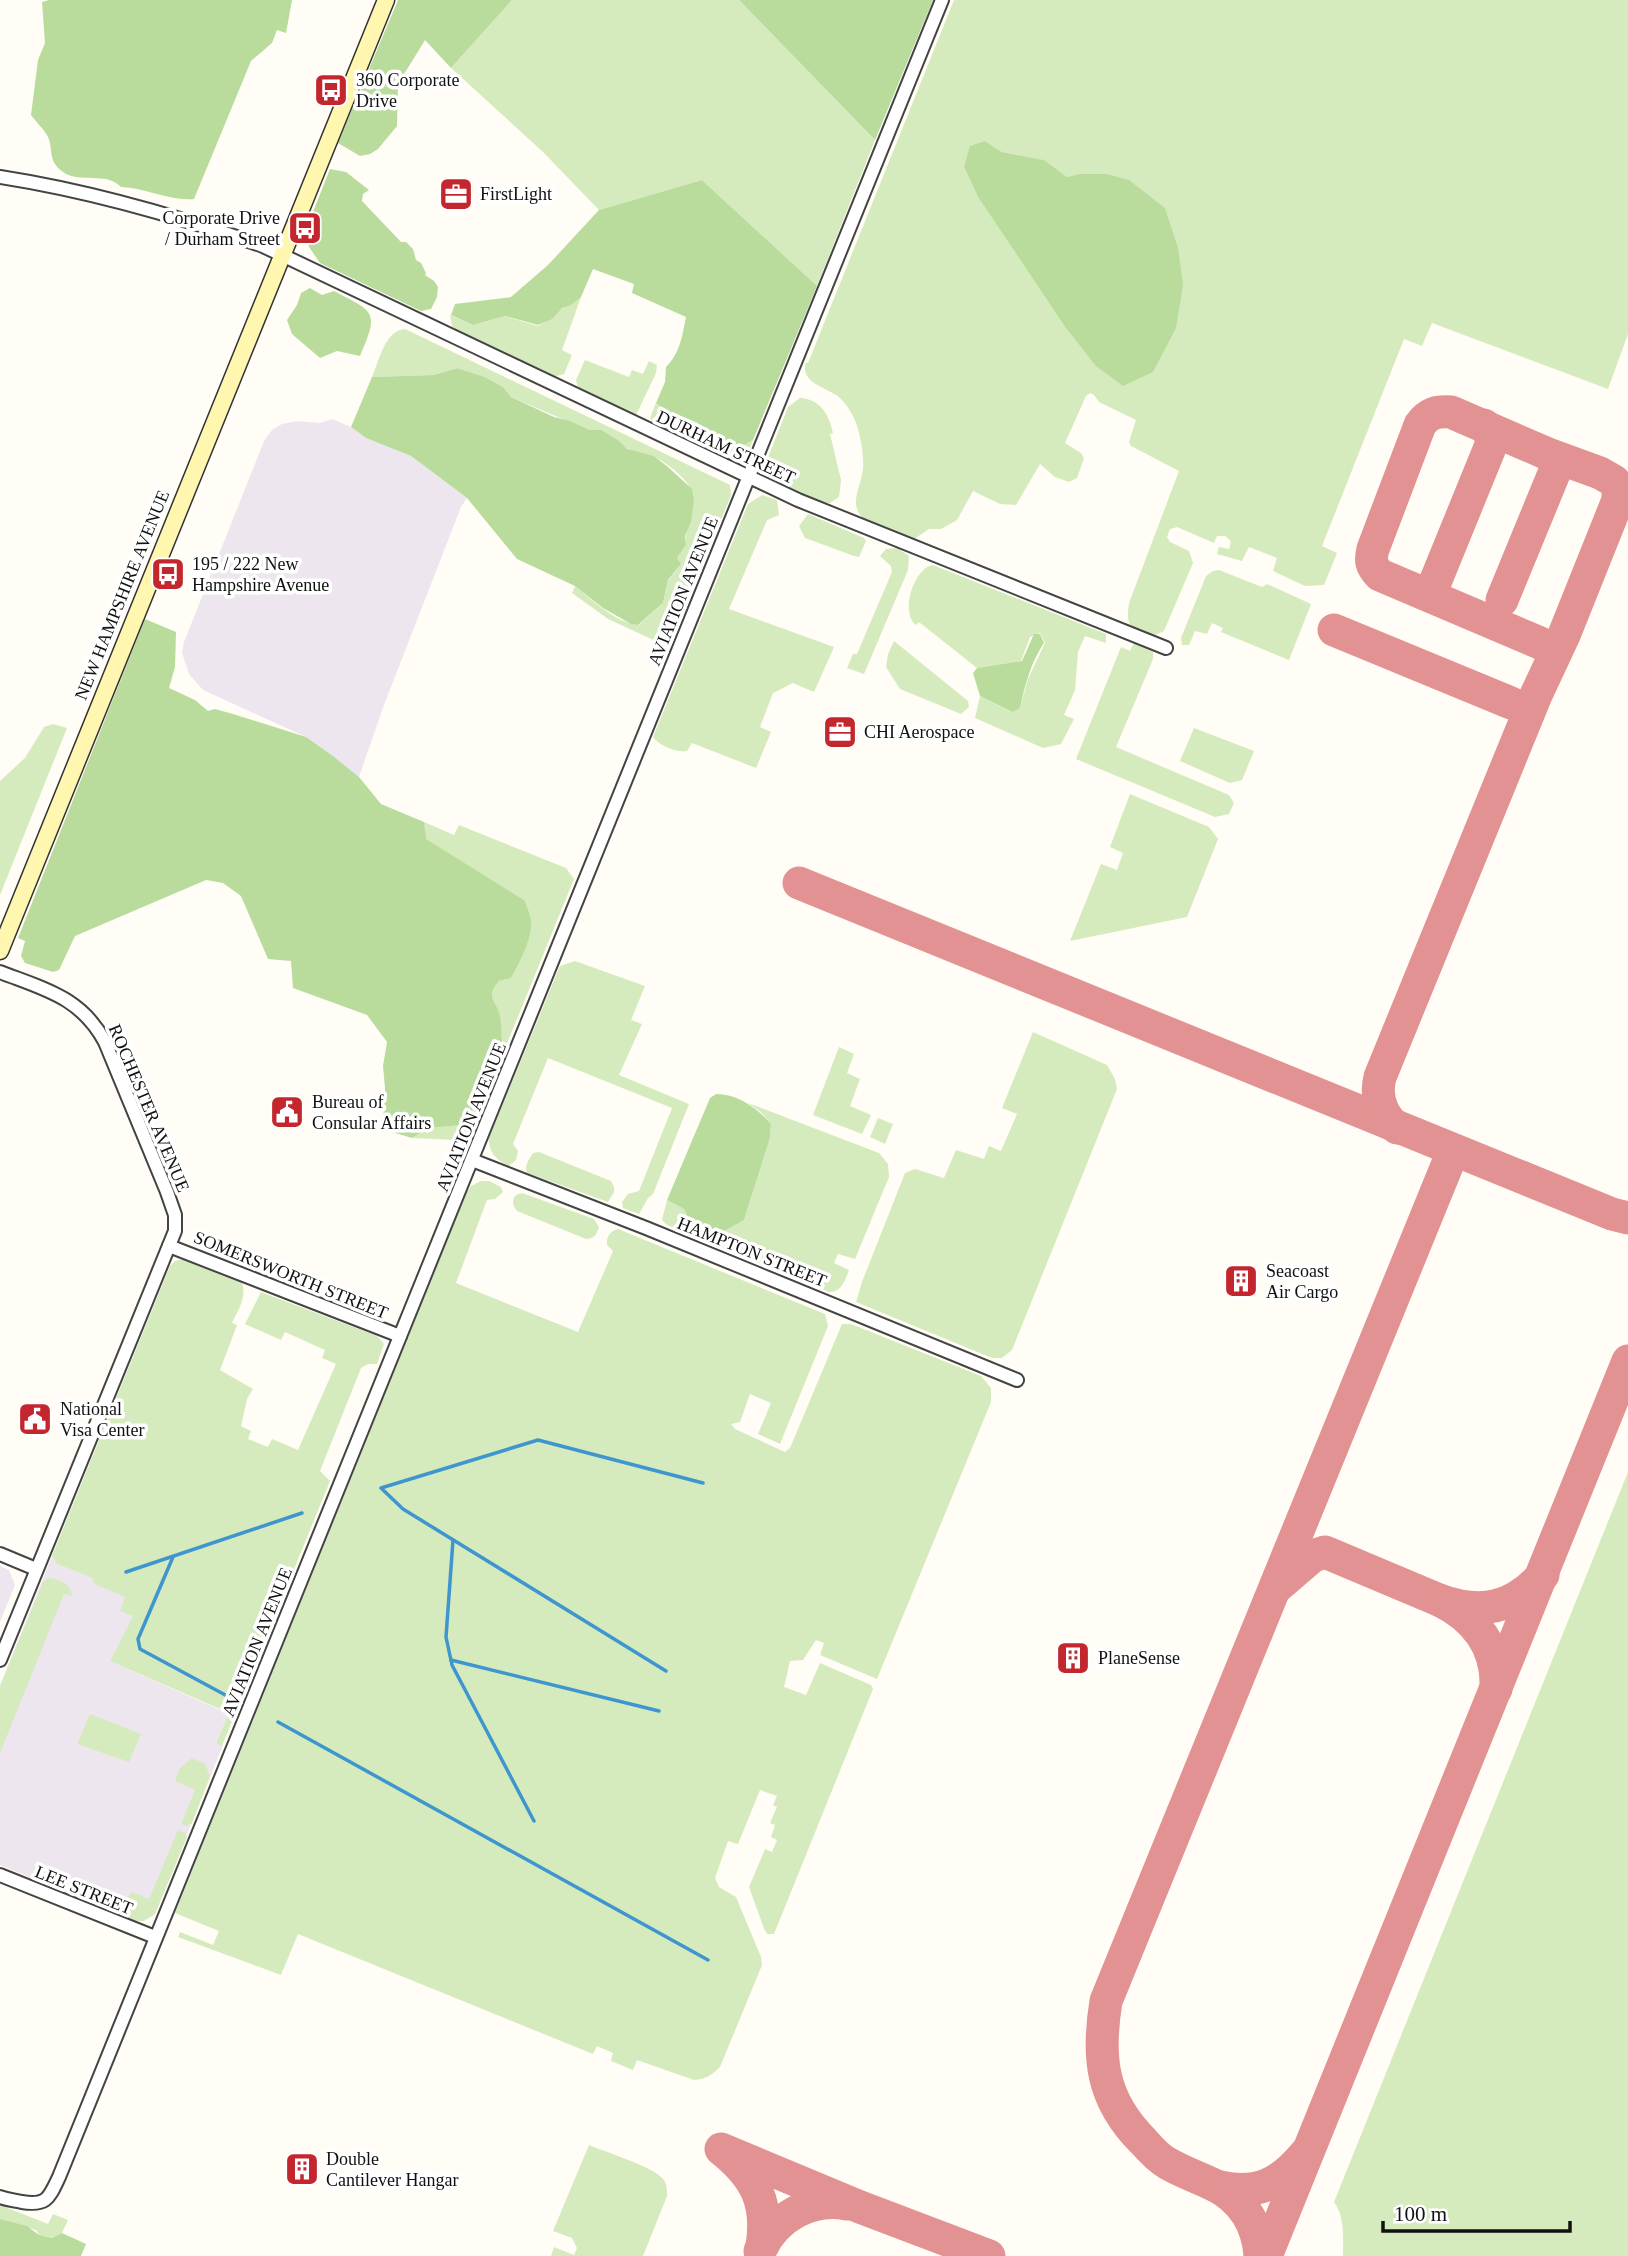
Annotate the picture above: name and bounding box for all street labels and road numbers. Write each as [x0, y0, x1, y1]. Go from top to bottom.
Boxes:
street label: DURHAM STREET [654, 406, 798, 488]
street label: NEW HAMPSHIRE AVENUE [71, 487, 173, 703]
street label: AVIATION AVENUE [644, 514, 722, 668]
street label: ROCHESTER AVENUE [105, 1021, 193, 1195]
street label: AVIATION AVENUE [432, 1040, 510, 1194]
street label: HAMPTON STREET [674, 1213, 830, 1291]
street label: SOMERSWORTH STREET [191, 1227, 391, 1323]
street label: AVIATION AVENUE [218, 1565, 296, 1719]
street label: LEE STREET [32, 1861, 136, 1919]

